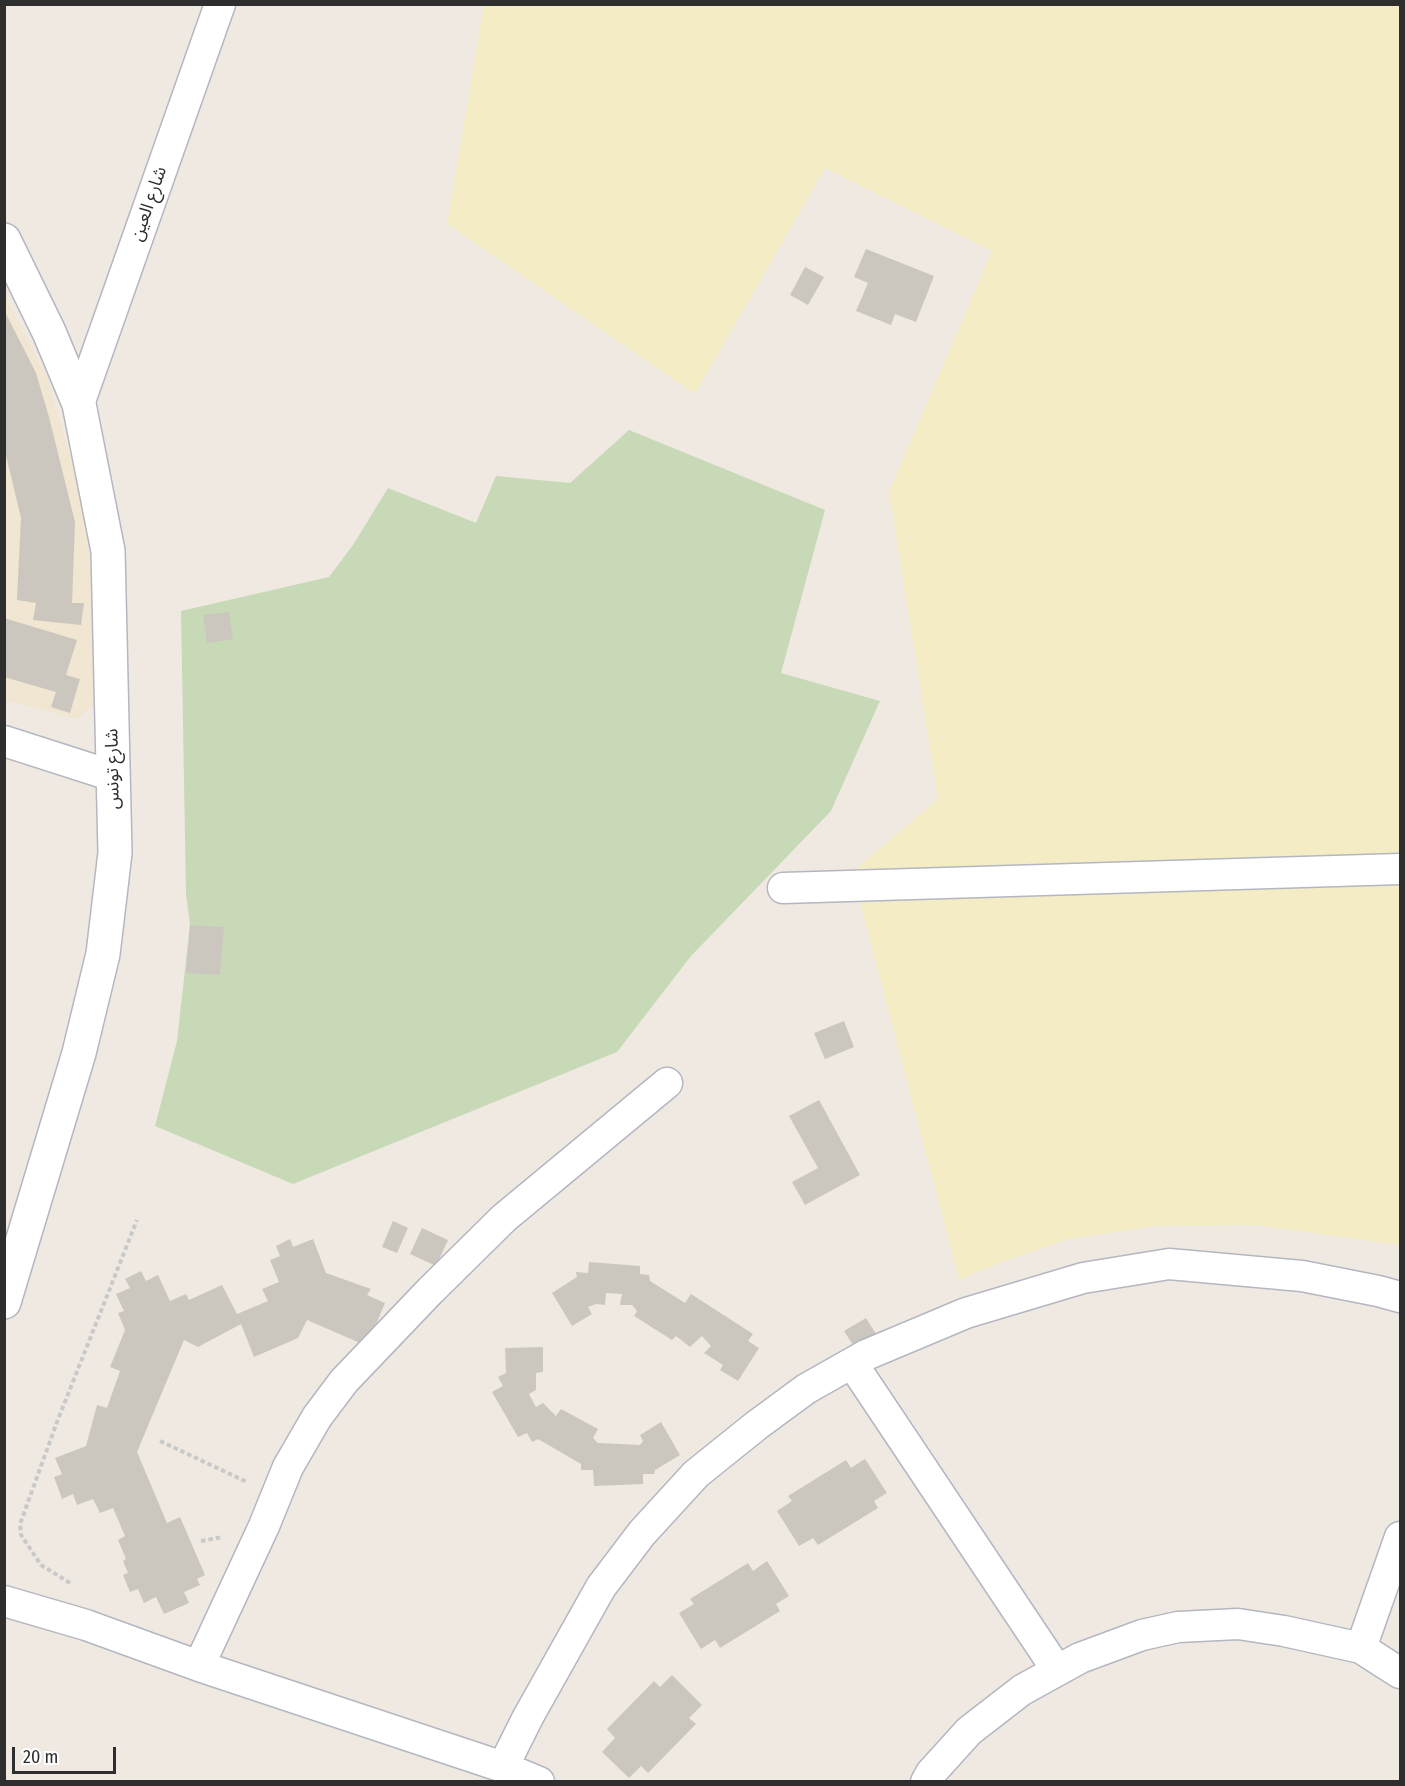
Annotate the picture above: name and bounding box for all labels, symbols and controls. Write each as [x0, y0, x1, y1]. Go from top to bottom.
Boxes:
street label: شارع العين [126, 164, 172, 244]
street label: شارع تونس [101, 728, 125, 810]
scale bar [15, 1735, 118, 1773]
text: 20 m [23, 1746, 58, 1768]

